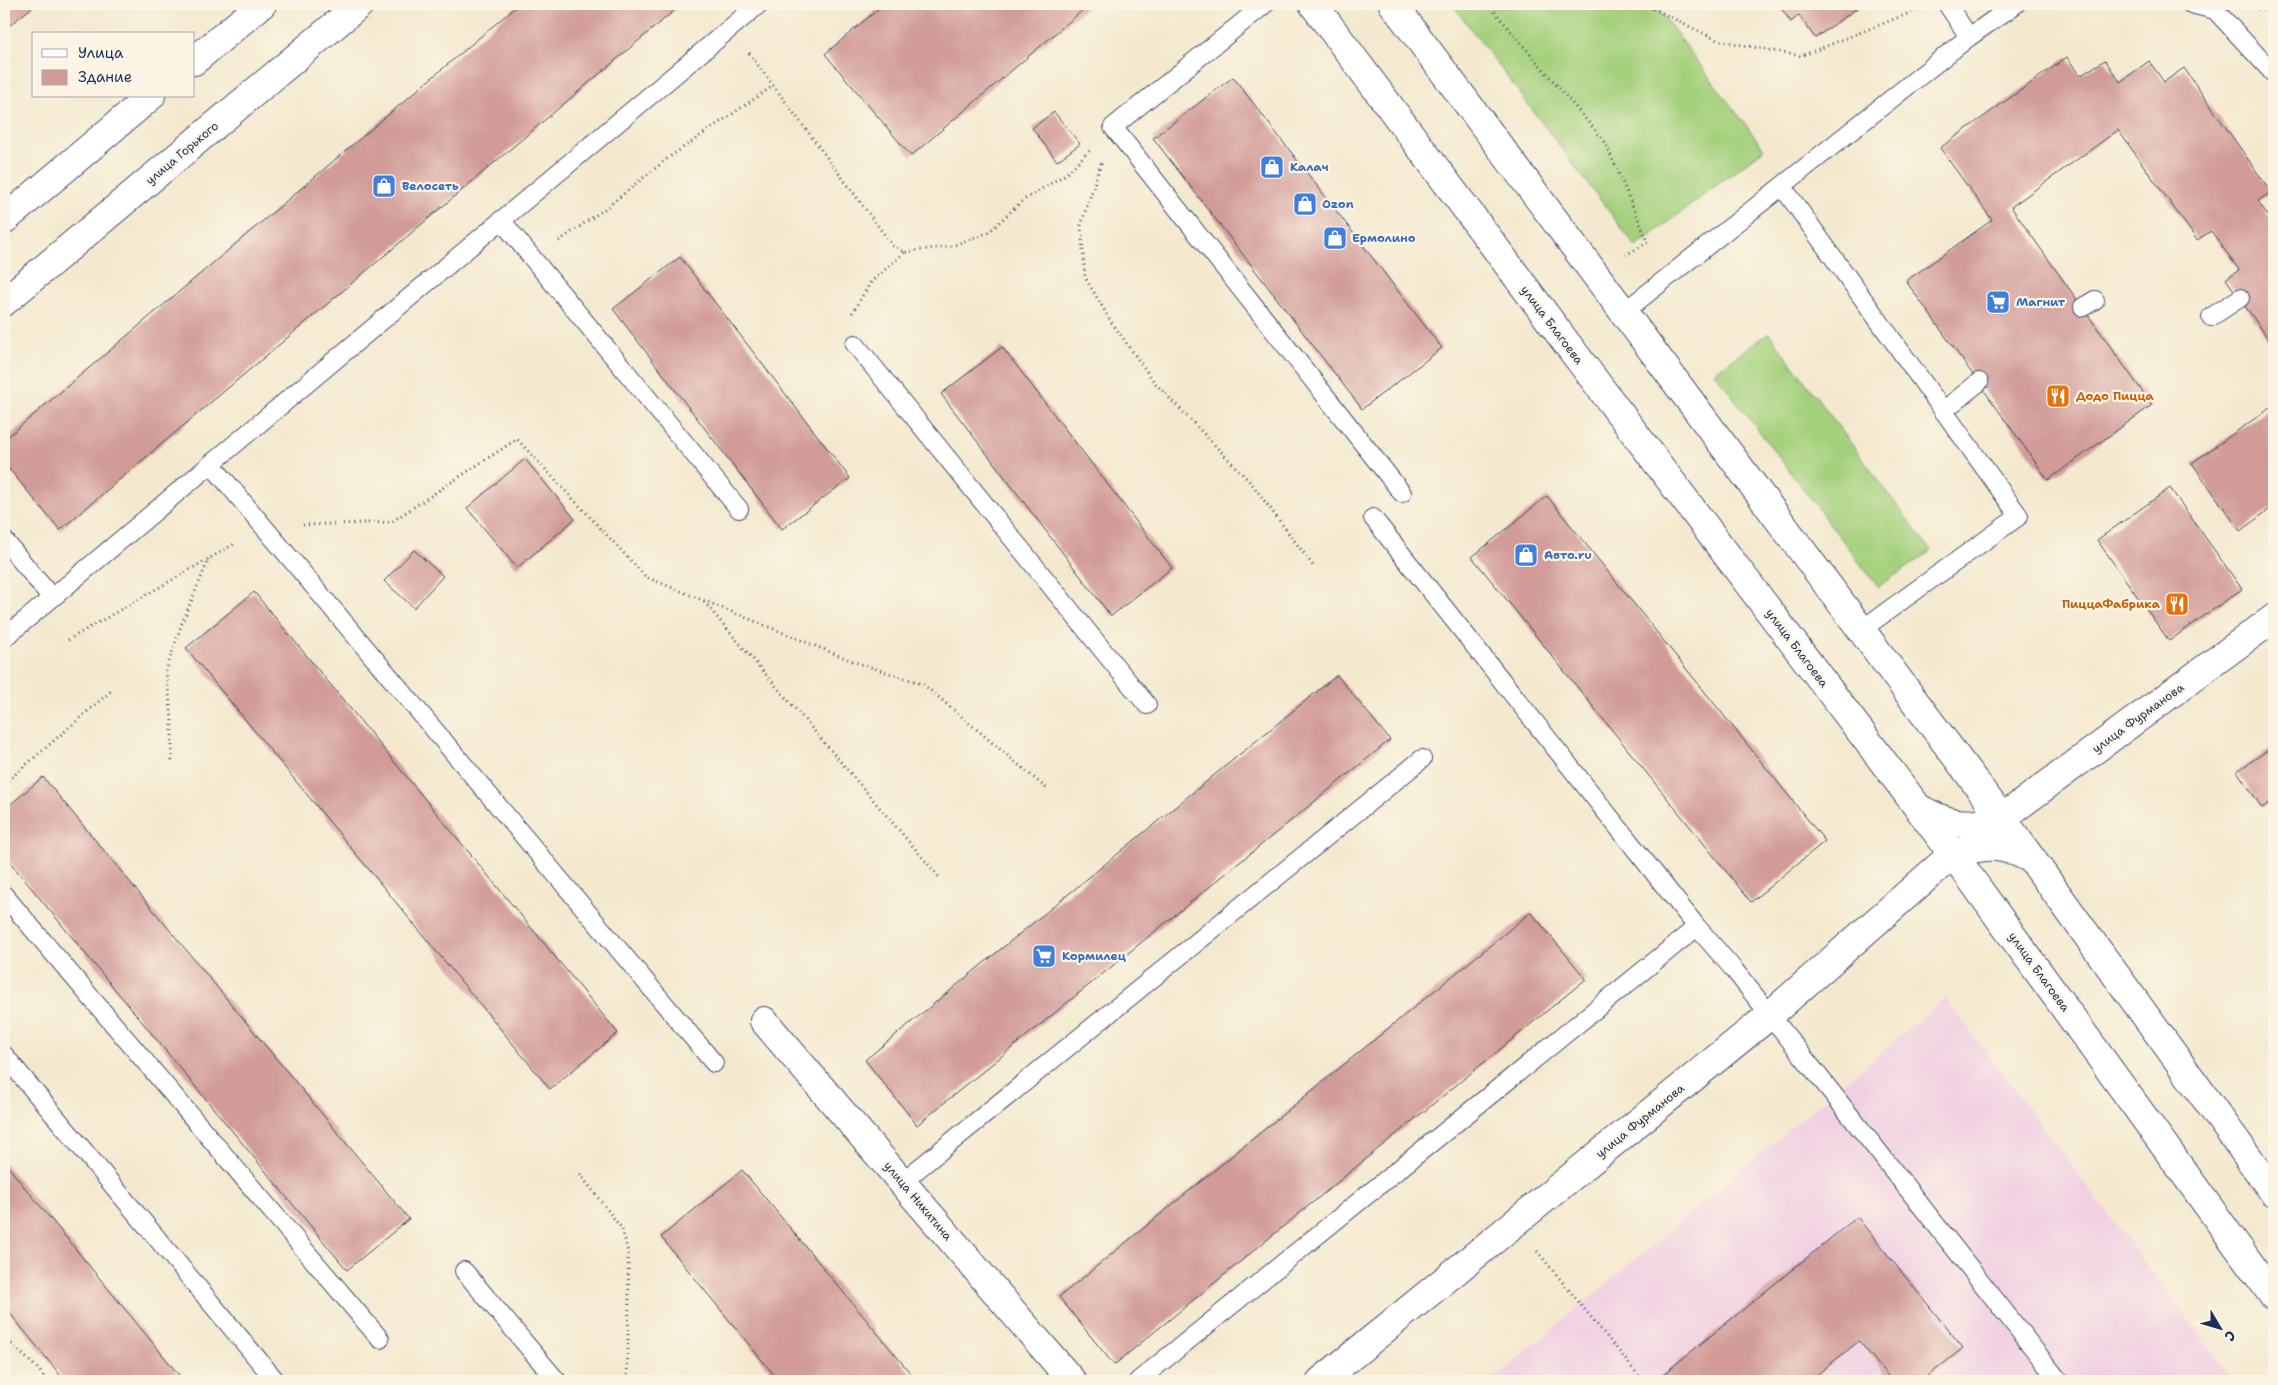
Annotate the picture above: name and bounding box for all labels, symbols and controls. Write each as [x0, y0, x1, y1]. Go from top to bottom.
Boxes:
legend [32, 32, 195, 98]
text: Улица [78, 43, 124, 63]
text: Здание [78, 67, 132, 87]
street label: улица Горького [142, 118, 222, 188]
shop icon: Калач [1259, 154, 1285, 180]
place label: Калач [1290, 159, 1329, 175]
shop icon: Велосеть [371, 173, 397, 199]
place label: Велосеть [402, 178, 459, 194]
shop icon: Ozon [1292, 191, 1318, 217]
place label: Ozon [1322, 196, 1354, 212]
shop icon: Ермолино [1322, 225, 1348, 251]
place label: Ермолино [1352, 230, 1416, 246]
street label: улица Благоева [1517, 282, 1587, 368]
supermarket icon: Магнит [1985, 289, 2011, 315]
place label: Магнит [2016, 294, 2066, 310]
restaurant icon: Додо Пицца [2045, 383, 2071, 409]
place label: Додо Пицца [2076, 388, 2155, 404]
shop icon: Авто.ru [1513, 542, 1539, 568]
place label: Авто.ru [1544, 547, 1592, 563]
restaurant icon: ПиццаФабрика [2164, 591, 2190, 617]
place label: ПиццаФабрика [2062, 596, 2161, 612]
street label: улица Благоева [1762, 605, 1832, 691]
street label: улица Фурманова [2089, 679, 2187, 757]
street label: улица Благоева [2005, 929, 2074, 1015]
supermarket icon: Кормилец [1031, 943, 1057, 969]
place label: Кормилец [1062, 948, 1127, 964]
street label: улица Фурманова [1592, 1080, 1688, 1162]
street label: улица Никитина [880, 1158, 956, 1244]
north arrow [2196, 1302, 2246, 1352]
text: С [2221, 1327, 2240, 1345]

